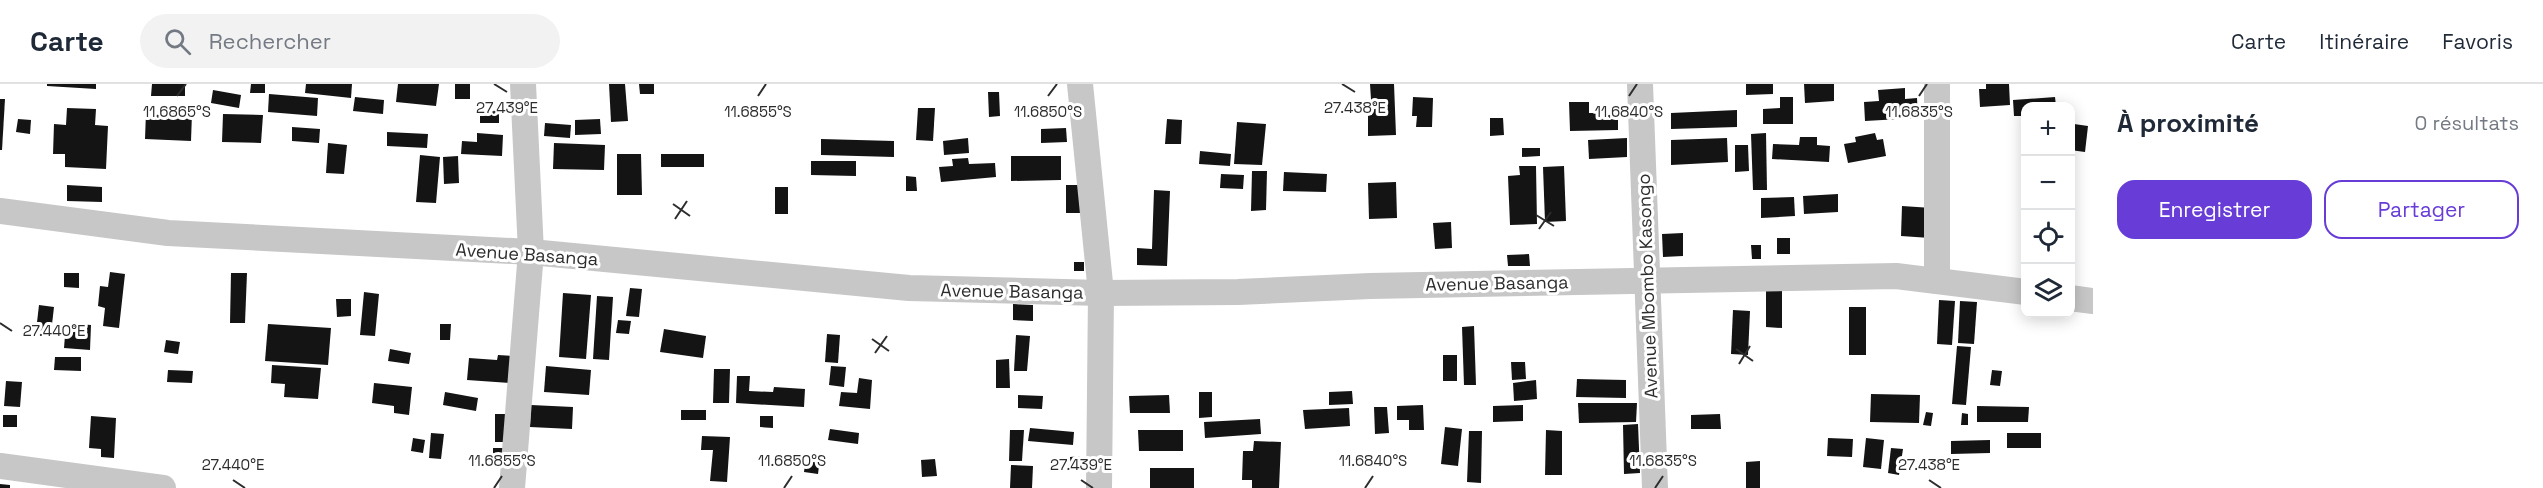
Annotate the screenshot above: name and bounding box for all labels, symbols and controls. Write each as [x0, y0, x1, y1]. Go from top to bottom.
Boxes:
search box [140, 14, 560, 68]
text: Carte [30, 23, 104, 59]
icon: search [161, 25, 194, 58]
text: Rechercher [209, 27, 331, 55]
text: Carte [2231, 28, 2286, 55]
text: Itinéraire [2319, 28, 2409, 55]
text: Favoris [2442, 28, 2513, 55]
text: 27.439°E [476, 98, 538, 117]
text: 27.438°E [1324, 98, 1386, 117]
text: 11.6865°S [143, 102, 211, 121]
text: 11.6855°S [724, 102, 792, 121]
text: 11.6850°S [1014, 102, 1082, 121]
text: 11.6840°S [1595, 102, 1663, 121]
text: 11.6835°S [1885, 102, 1953, 121]
map controls [2021, 102, 2075, 318]
button: + [2021, 102, 2075, 156]
text: À proximité [2117, 106, 2259, 140]
text: 0 résultats [2415, 110, 2519, 136]
button: − [2021, 156, 2075, 210]
street label: Avenue Mbombo Kasongo [1632, 173, 1662, 399]
button: Enregistrer [2117, 180, 2312, 239]
button: Partager [2324, 180, 2519, 239]
button: locate [2021, 210, 2075, 264]
street label: Avenue Basanga [455, 238, 599, 270]
button: layers [2021, 264, 2075, 318]
street label: Avenue Basanga [1425, 270, 1569, 296]
street label: Avenue Basanga [940, 278, 1084, 304]
text: 27.440°E [23, 321, 85, 340]
text: 11.6855°S [468, 451, 536, 470]
text: 11.6850°S [758, 451, 826, 470]
text: 11.6840°S [1339, 451, 1407, 470]
text: 11.6835°S [1629, 451, 1697, 470]
text: 27.440°E [202, 455, 264, 474]
text: 27.439°E [1050, 455, 1112, 474]
text: 27.438°E [1898, 455, 1960, 474]

